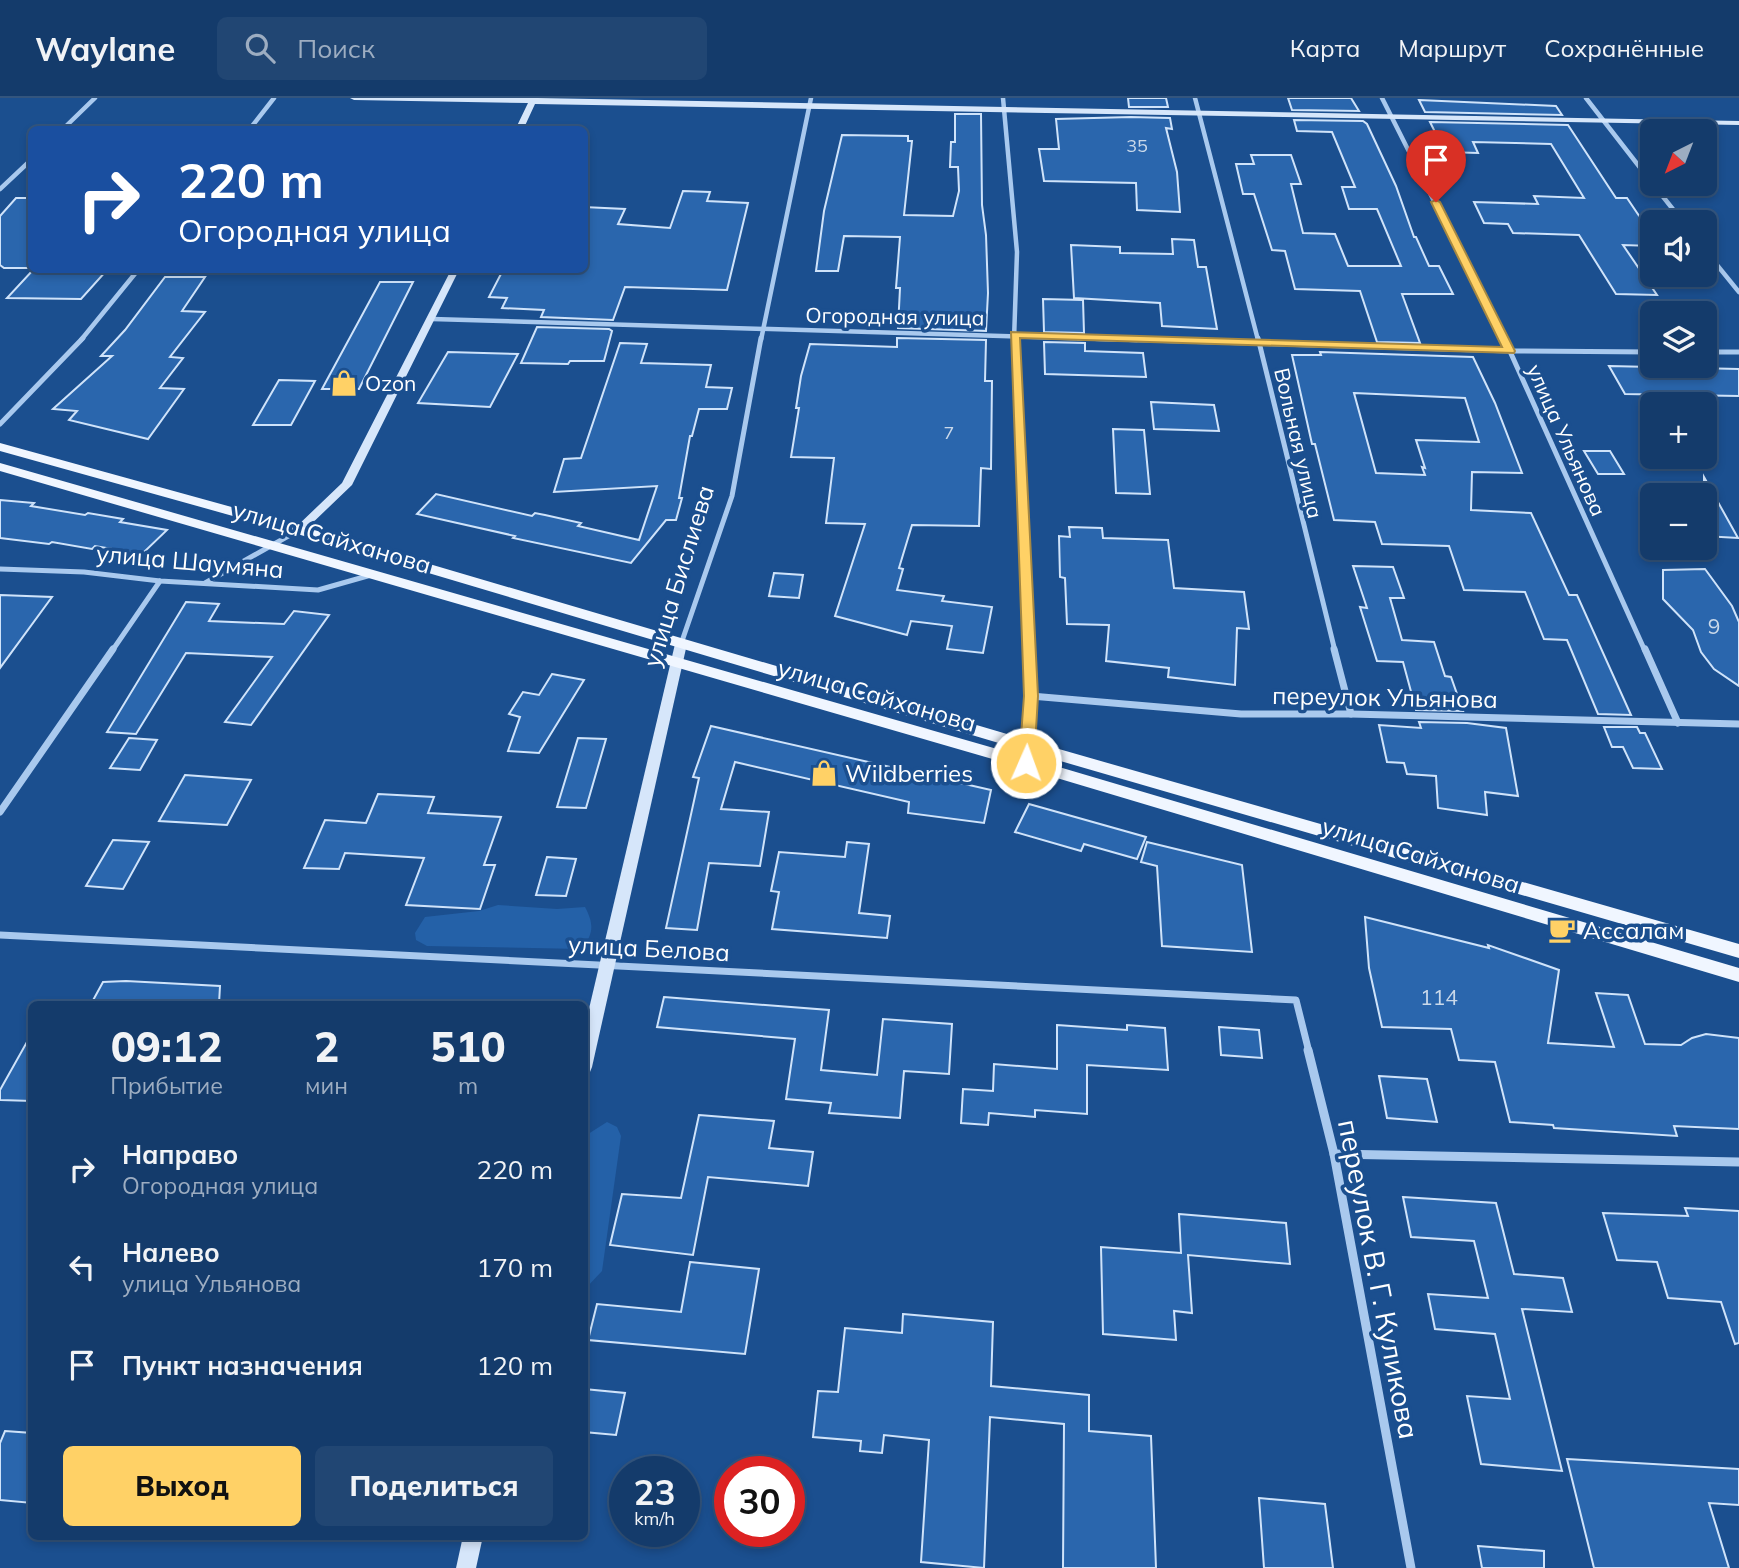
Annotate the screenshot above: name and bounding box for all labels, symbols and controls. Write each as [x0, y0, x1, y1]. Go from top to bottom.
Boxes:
search box [217, 17, 707, 80]
text: Waylane [35, 28, 175, 69]
icon: search [241, 29, 279, 67]
text: Поиск [297, 32, 375, 65]
text: Карта [1290, 33, 1360, 63]
text: Маршрут [1398, 33, 1506, 63]
text: Сохранённые [1544, 33, 1704, 63]
north arrow [1640, 119, 1717, 196]
map controls [1640, 119, 1717, 560]
pin [1406, 130, 1466, 202]
house number: 35 [1126, 134, 1148, 157]
icon: arrive [1417, 141, 1455, 179]
text: 220 m [178, 149, 324, 210]
icon: right [63, 154, 154, 245]
text: Огородная улица [178, 210, 451, 250]
button: sound [1640, 210, 1717, 287]
street label: Огородная улица [805, 301, 985, 331]
button: layers [1640, 301, 1717, 378]
street label: улица Ульянова [1522, 360, 1612, 520]
street label: Вольная улица [1269, 365, 1329, 521]
shop icon: Ozon [329, 368, 359, 398]
place label: Ozon [365, 370, 416, 396]
button: + [1640, 392, 1717, 469]
house number: 7 [944, 421, 954, 444]
street label: улица Бислиева [636, 481, 720, 671]
button: − [1640, 483, 1717, 560]
street label: улица Сайханова [229, 494, 435, 580]
street label: улица Шаумяна [95, 538, 285, 584]
house number: 9 [1708, 613, 1720, 639]
street label: улица Сайханова [774, 652, 980, 738]
street label: переулок Ульянова [1272, 680, 1498, 714]
position arrow [989, 726, 1063, 800]
shop icon: Wildberries [809, 758, 839, 788]
place label: Wildberries [845, 758, 973, 788]
street label: улица Сайханова [1318, 811, 1524, 899]
cafe icon: Ассалам [1547, 915, 1577, 945]
place label: Ассалам [1583, 915, 1684, 945]
street label: улица Белова [567, 929, 731, 967]
house number: 114 [1420, 984, 1458, 1010]
text: 09:12 [111, 1020, 222, 1073]
text: 2 [314, 1020, 339, 1073]
text: 510 [430, 1020, 506, 1073]
text: Прибытие [110, 1071, 223, 1100]
text: мин [305, 1071, 348, 1100]
text: m [458, 1071, 478, 1100]
street label: переулок В. Г. Куликова [1331, 1116, 1427, 1442]
text: Направо [122, 1138, 238, 1171]
icon: right [63, 1150, 101, 1188]
text: 220 m [477, 1153, 553, 1186]
text: Огородная улица [122, 1171, 318, 1200]
text: Налево [122, 1236, 220, 1269]
icon: left [63, 1248, 101, 1286]
text: 170 m [477, 1251, 553, 1284]
text: улица Ульянова [122, 1269, 301, 1298]
icon: arrive [63, 1346, 101, 1384]
text: Пункт назначения [122, 1349, 363, 1382]
text: 120 m [477, 1349, 553, 1382]
button: Выход [63, 1446, 301, 1526]
button: Поделиться [315, 1446, 553, 1526]
speed limit sign: 30 [714, 1456, 805, 1547]
text: 23 [633, 1470, 676, 1514]
text: km/h [634, 1507, 675, 1530]

